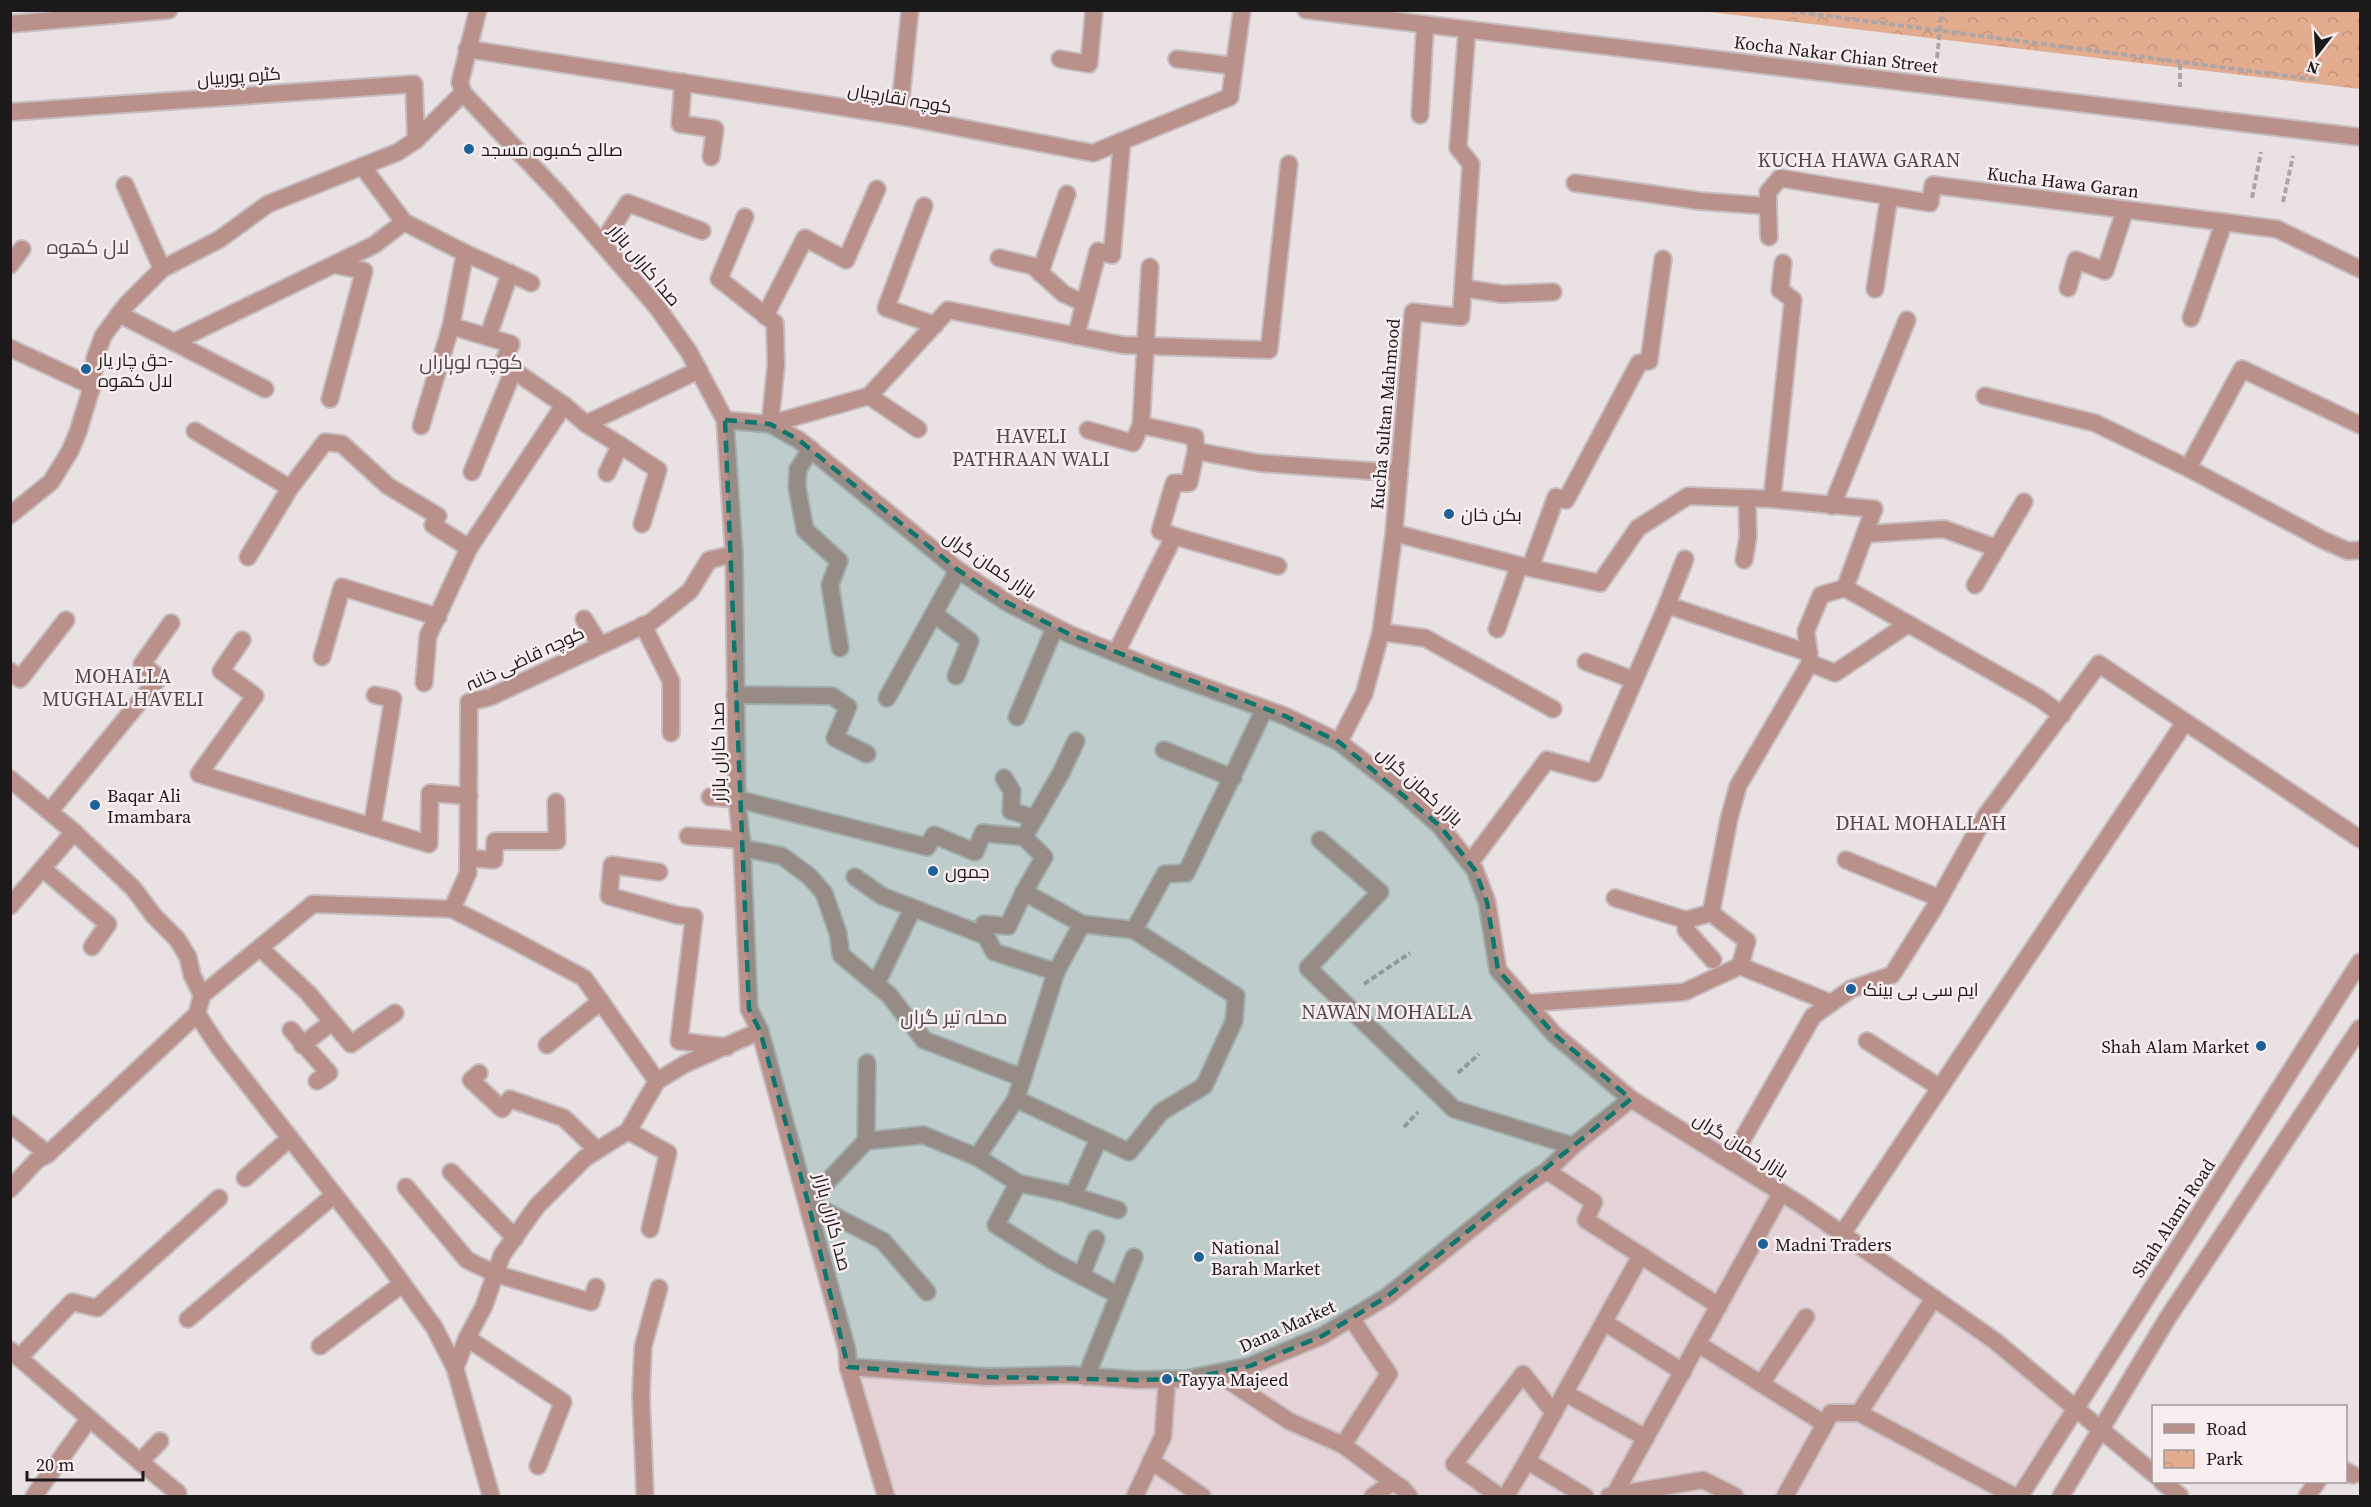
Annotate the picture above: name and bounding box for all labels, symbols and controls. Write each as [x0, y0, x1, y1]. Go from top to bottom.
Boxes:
north arrow [2287, 24, 2347, 84]
street label: Kocha Nakar Chian Street [1733, 29, 1940, 79]
text: N [2303, 56, 2321, 81]
street label: کٹرہ پوربیاں [196, 61, 282, 91]
street label: کوچہ نقارچیاں [846, 77, 954, 119]
place label: صالح کمبوہ مسجد [481, 137, 623, 162]
marker: صالح کمبوہ مسجد [462, 142, 476, 156]
district label: KUCHA HAWA GARAN [1758, 146, 1960, 174]
street label: Kucha Hawa Garan [1986, 160, 2140, 204]
street label: صدا کاراں بازار [603, 218, 687, 311]
district label: لال کھوہ [47, 233, 129, 261]
street label: Kucha Sultan Mahmood [1364, 317, 1406, 511]
place label: حق چار یار- لال کھوہ [97, 347, 173, 393]
district label: کوچہ لوہاراں [419, 348, 523, 376]
marker: حق چار یار- لال کھوہ [79, 362, 93, 376]
district label: HAVELI PATHRAAN WALI [952, 422, 1110, 473]
place label: بکن خان [1461, 502, 1522, 527]
marker: بکن خان [1442, 507, 1456, 521]
street label: بازار کمان گراں [938, 523, 1042, 605]
street label: کوچہ قاضی خانہ [462, 620, 588, 696]
district label: MOHALLA MUGHAL HAVELI [42, 662, 204, 713]
street label: صدا کاراں بازار [705, 702, 731, 803]
street label: بازار کمان گراں [1372, 741, 1468, 831]
place label: Baqar Ali Imambara [107, 783, 192, 829]
marker: Baqar Ali Imambara [88, 798, 102, 812]
district label: DHAL MOHALLAH [1835, 809, 2007, 837]
place label: جموں [945, 859, 990, 884]
marker: جموں [926, 864, 940, 878]
place label: ایم سی بی بینک [1863, 977, 1979, 1002]
marker: ایم سی بی بینک [1844, 982, 1858, 996]
district label: NAWAN MOHALLA [1301, 998, 1473, 1026]
district label: محلہ تیر گراں [900, 1003, 1008, 1031]
place label: Shah Alam Market [2101, 1034, 2249, 1059]
marker: Shah Alam Market [2254, 1039, 2268, 1053]
street label: بازار کمان گراں [1689, 1106, 1793, 1184]
street label: Shah Alami Road [2125, 1154, 2221, 1282]
street label: صدا کاراں بازار [808, 1169, 858, 1274]
place label: Madni Traders [1775, 1232, 1892, 1257]
place label: National Barah Market [1211, 1235, 1320, 1281]
marker: Madni Traders [1756, 1237, 1770, 1251]
marker: National Barah Market [1192, 1250, 1206, 1264]
street label: Dana Market [1235, 1294, 1339, 1358]
place label: Tayya Majeed [1179, 1367, 1288, 1392]
marker: Tayya Majeed [1160, 1372, 1174, 1386]
legend [2152, 1405, 2347, 1483]
text: Road [2206, 1416, 2247, 1441]
scale bar [27, 1444, 142, 1482]
text: Park [2206, 1446, 2243, 1471]
text: 20 m [36, 1452, 74, 1477]

